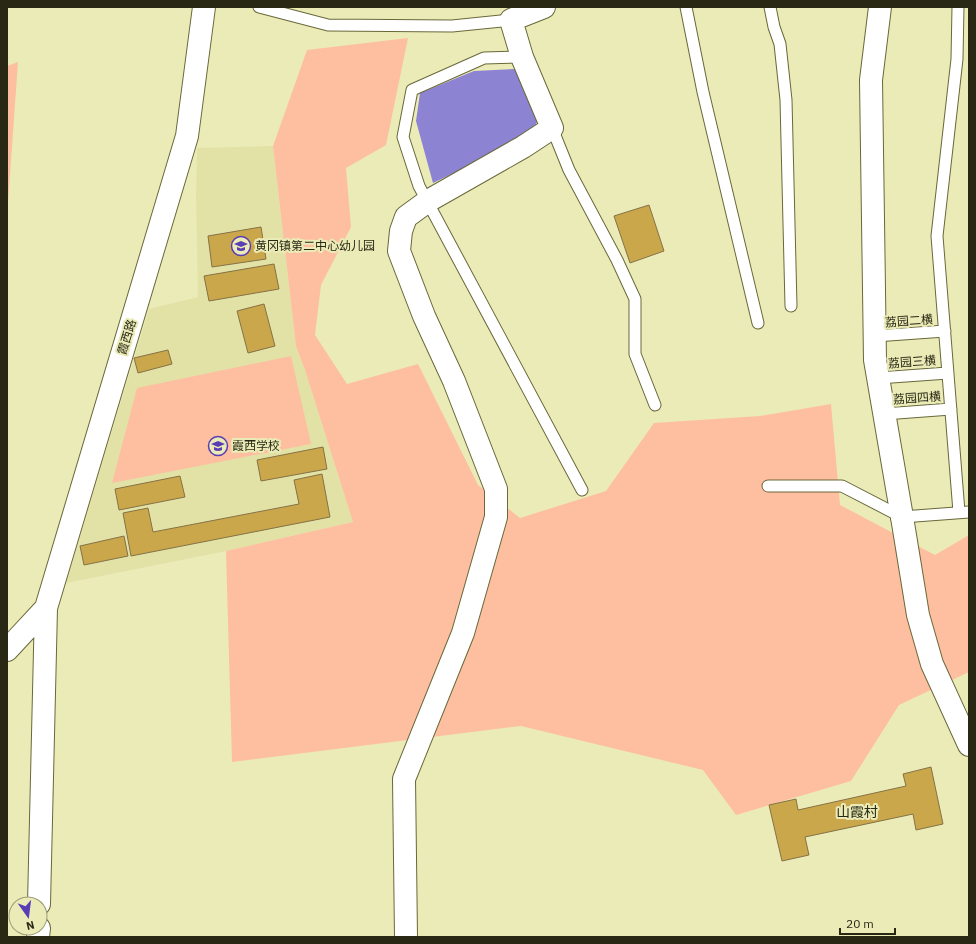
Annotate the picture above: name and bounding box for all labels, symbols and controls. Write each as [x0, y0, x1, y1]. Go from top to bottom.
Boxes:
school or university icon: 黄冈镇第二中心幼儿园 [230, 235, 252, 257]
place label: 黄冈镇第二中心幼儿园 [255, 238, 375, 253]
street label: 荔园二横 [884, 311, 933, 330]
street label: 霞西路 [114, 317, 139, 356]
street label: 荔园三横 [887, 352, 936, 371]
street label: 荔园四横 [892, 388, 941, 407]
school or university icon: 霞西学校 [207, 435, 229, 457]
place label: 霞西学校 [232, 438, 280, 453]
district label: 山霞村 [836, 803, 878, 821]
north arrow [8, 896, 48, 936]
scale bar [840, 910, 895, 936]
text: 20 m [846, 916, 874, 931]
text: N [25, 918, 36, 933]

